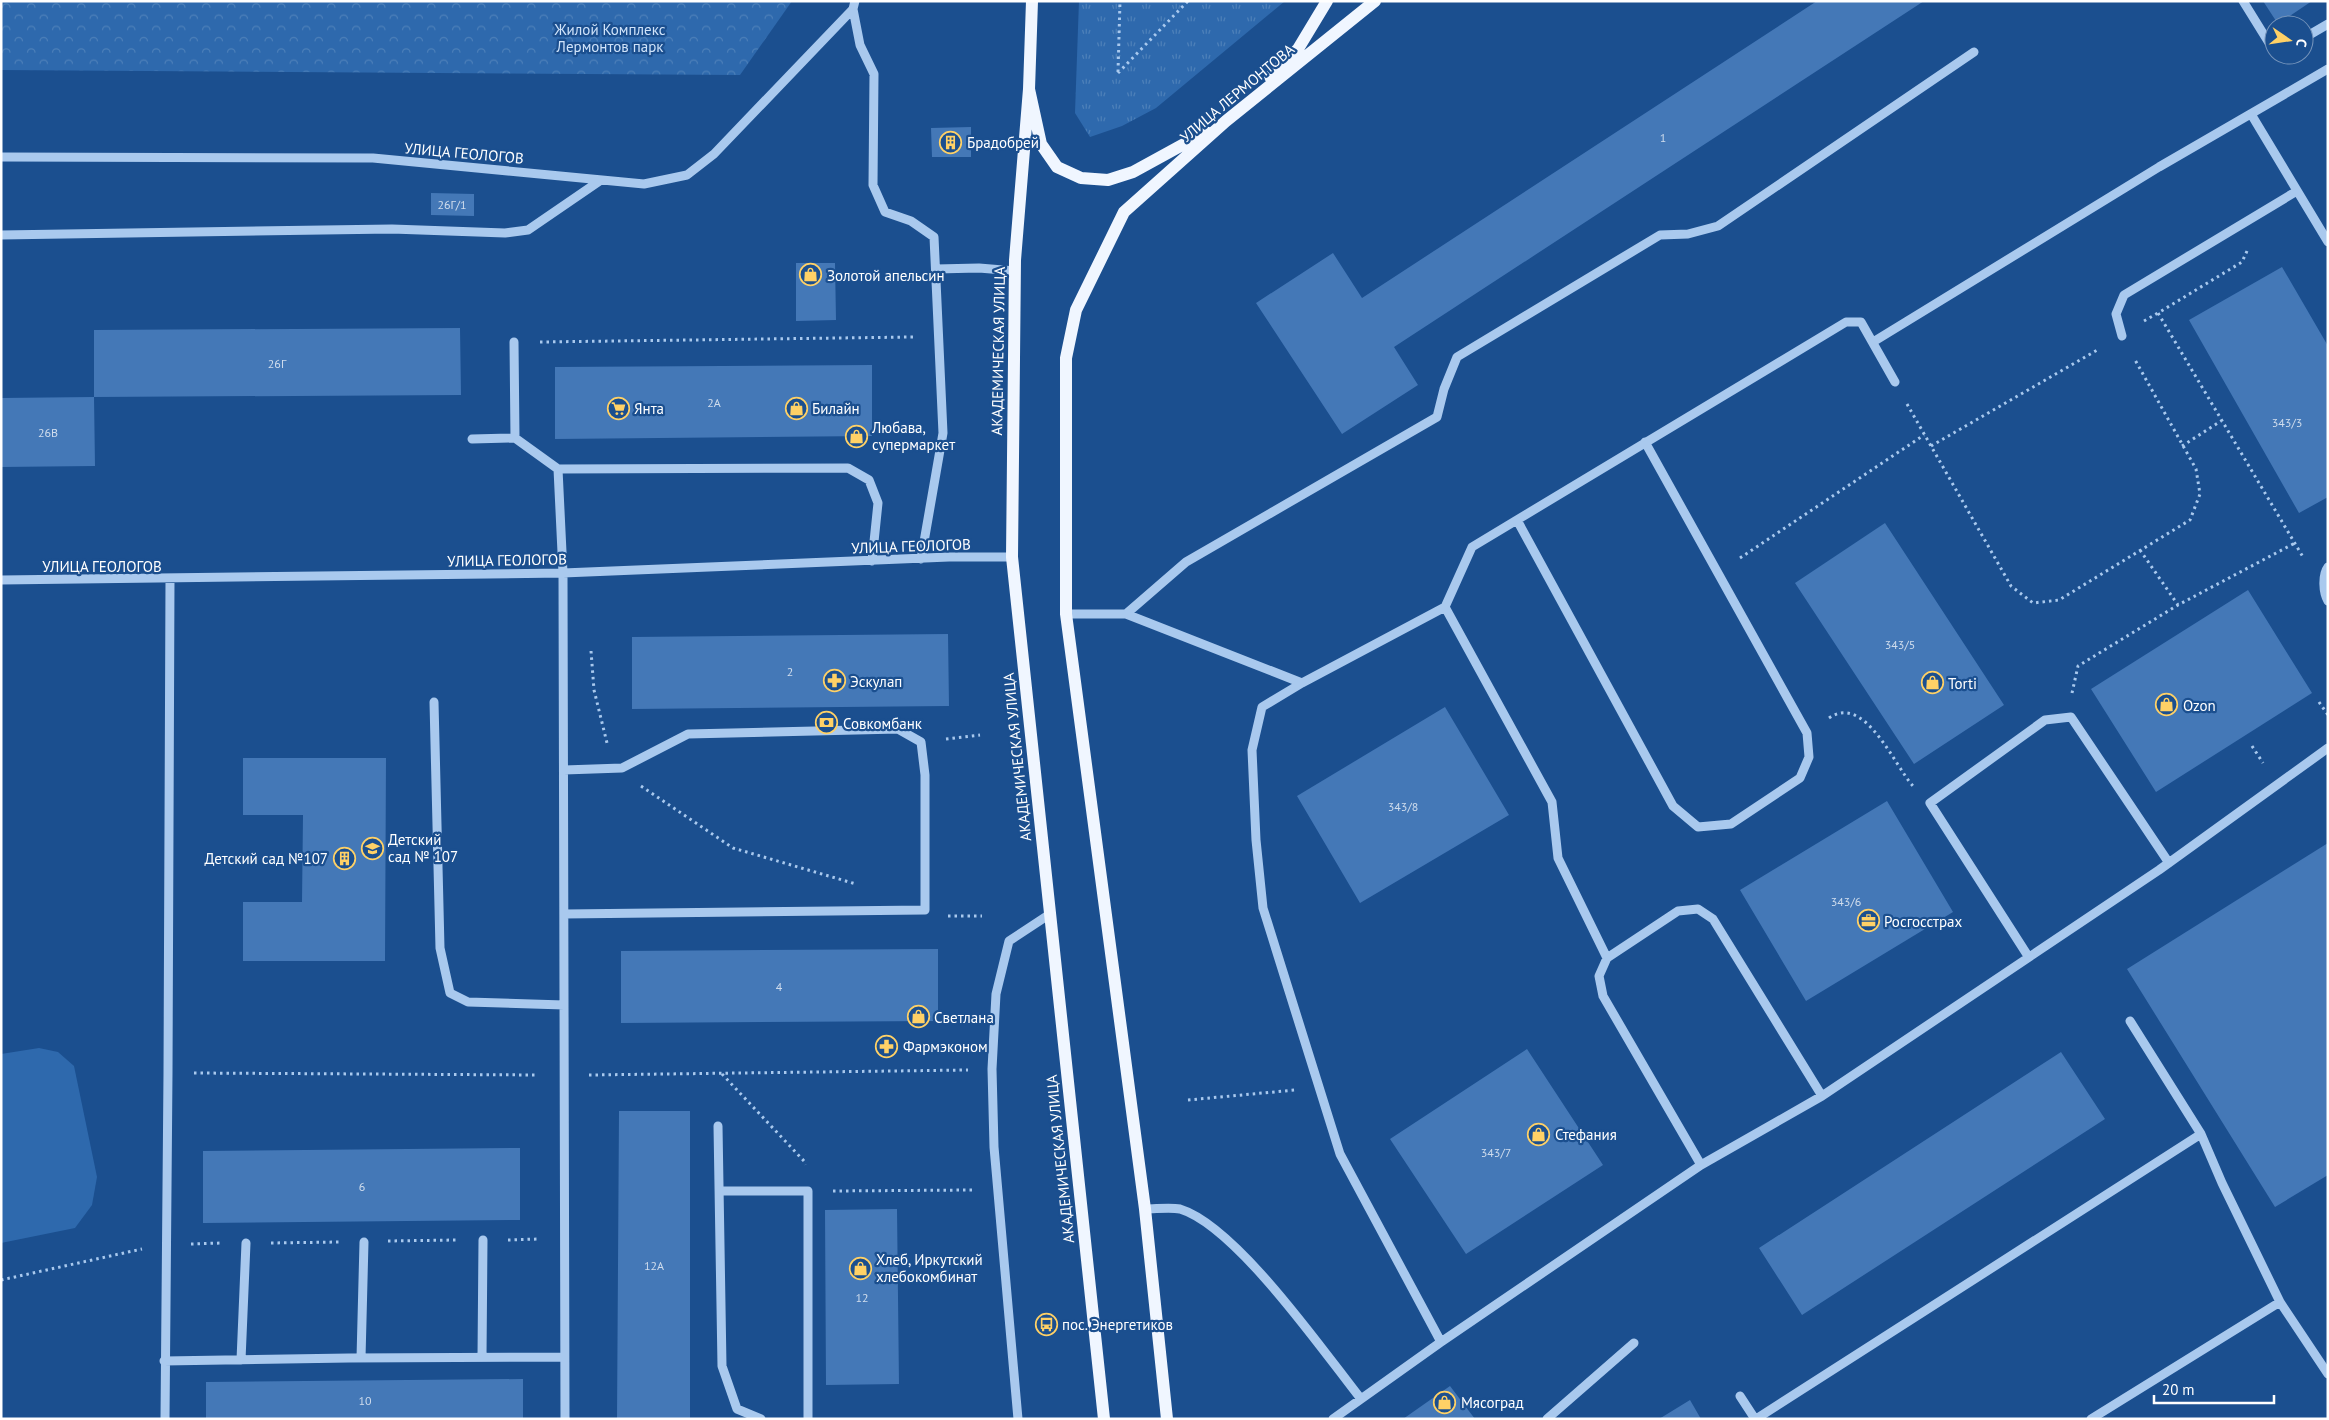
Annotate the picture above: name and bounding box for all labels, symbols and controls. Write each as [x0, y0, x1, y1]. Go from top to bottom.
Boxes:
north arrow [2264, 15, 2314, 65]
park label: Жилой Комплекс Лермонтов парк [554, 20, 666, 56]
text: С [2292, 37, 2311, 49]
street label: УЛИЦА ЛЕРМОНТОВА [1176, 40, 1298, 146]
building icon: Брадобрей [939, 130, 963, 154]
house number: 1 [1660, 130, 1666, 145]
place label: Брадобрей [967, 133, 1039, 152]
street label: УЛИЦА ГЕОЛОГОВ [404, 138, 524, 168]
house number: 26Г/1 [437, 197, 467, 212]
shop icon: Золотой апельсин [799, 263, 823, 287]
place label: Золотой апельсин [827, 266, 945, 285]
street label: АКАДЕМИЧЕСКАЯ УЛИЦА [987, 266, 1009, 436]
house number: 26Г [268, 356, 287, 371]
house number: 2А [707, 395, 721, 410]
supermarket icon: Янта [606, 396, 630, 420]
shop icon: Билайн [784, 396, 808, 420]
place label: Янта [634, 399, 664, 418]
place label: Билайн [812, 399, 860, 418]
house number: 343/3 [2272, 415, 2302, 430]
place label: Любава, супермаркет [871, 418, 955, 454]
shop icon: Любава, супермаркет [844, 424, 868, 448]
house number: 26В [38, 425, 58, 440]
street label: УЛИЦА ГЕОЛОГОВ [851, 534, 971, 558]
street label: УЛИЦА ГЕОЛОГОВ [447, 549, 567, 571]
street label: УЛИЦА ГЕОЛОГОВ [42, 557, 162, 576]
house number: 343/5 [1885, 637, 1915, 652]
house number: 2 [787, 664, 793, 679]
pharmacy icon: Эскулап [822, 669, 846, 693]
shop icon: Torti [1920, 671, 1944, 695]
place label: Эскулап [850, 672, 902, 691]
street label: АКАДЕМИЧЕСКАЯ УЛИЦА [999, 672, 1035, 842]
place label: Torti [1948, 674, 1977, 693]
shop icon: Ozon [2155, 693, 2179, 717]
place label: Ozon [2183, 696, 2216, 715]
bank icon: Совкомбанк [815, 711, 839, 735]
place label: Совкомбанк [843, 714, 923, 733]
house number: 343/8 [1388, 799, 1418, 814]
place label: Детский сад № 107 [388, 830, 458, 866]
school or university icon: Детский сад № 107 [360, 836, 384, 860]
building icon: Детский сад №107 [332, 846, 356, 870]
place label: Детский сад №107 [204, 849, 328, 868]
house number: 343/6 [1831, 894, 1861, 909]
office icon: Росгосстрах [1856, 909, 1880, 933]
place label: Росгосстрах [1884, 912, 1962, 931]
house number: 4 [776, 979, 783, 994]
shop icon: Светлана [906, 1005, 930, 1029]
place label: Светлана [934, 1008, 994, 1027]
pharmacy icon: Фармэконом [875, 1034, 899, 1058]
place label: Фармэконом [903, 1037, 988, 1056]
street label: АКАДЕМИЧЕСКАЯ УЛИЦА [1042, 1074, 1078, 1244]
shop icon: Стефания [1527, 1122, 1551, 1146]
place label: Стефания [1555, 1125, 1617, 1144]
house number: 343/7 [1481, 1145, 1511, 1160]
house number: 6 [359, 1179, 365, 1194]
place label: Хлеб, Иркутский хлебокомбинат [876, 1250, 983, 1286]
shop icon: Хлеб, Иркутский хлебокомбинат [848, 1256, 872, 1280]
house number: 12А [644, 1258, 664, 1273]
house number: 12 [855, 1290, 869, 1305]
bus stop icon: пос. Энергетиков [1034, 1312, 1058, 1336]
place label: пос. Энергетиков [1062, 1315, 1173, 1334]
scale bar [2154, 1372, 2274, 1404]
text: 20 m [2162, 1380, 2195, 1399]
shop icon: Мясоград [1433, 1390, 1457, 1414]
house number: 10 [358, 1393, 372, 1408]
place label: Мясоград [1461, 1393, 1524, 1412]

